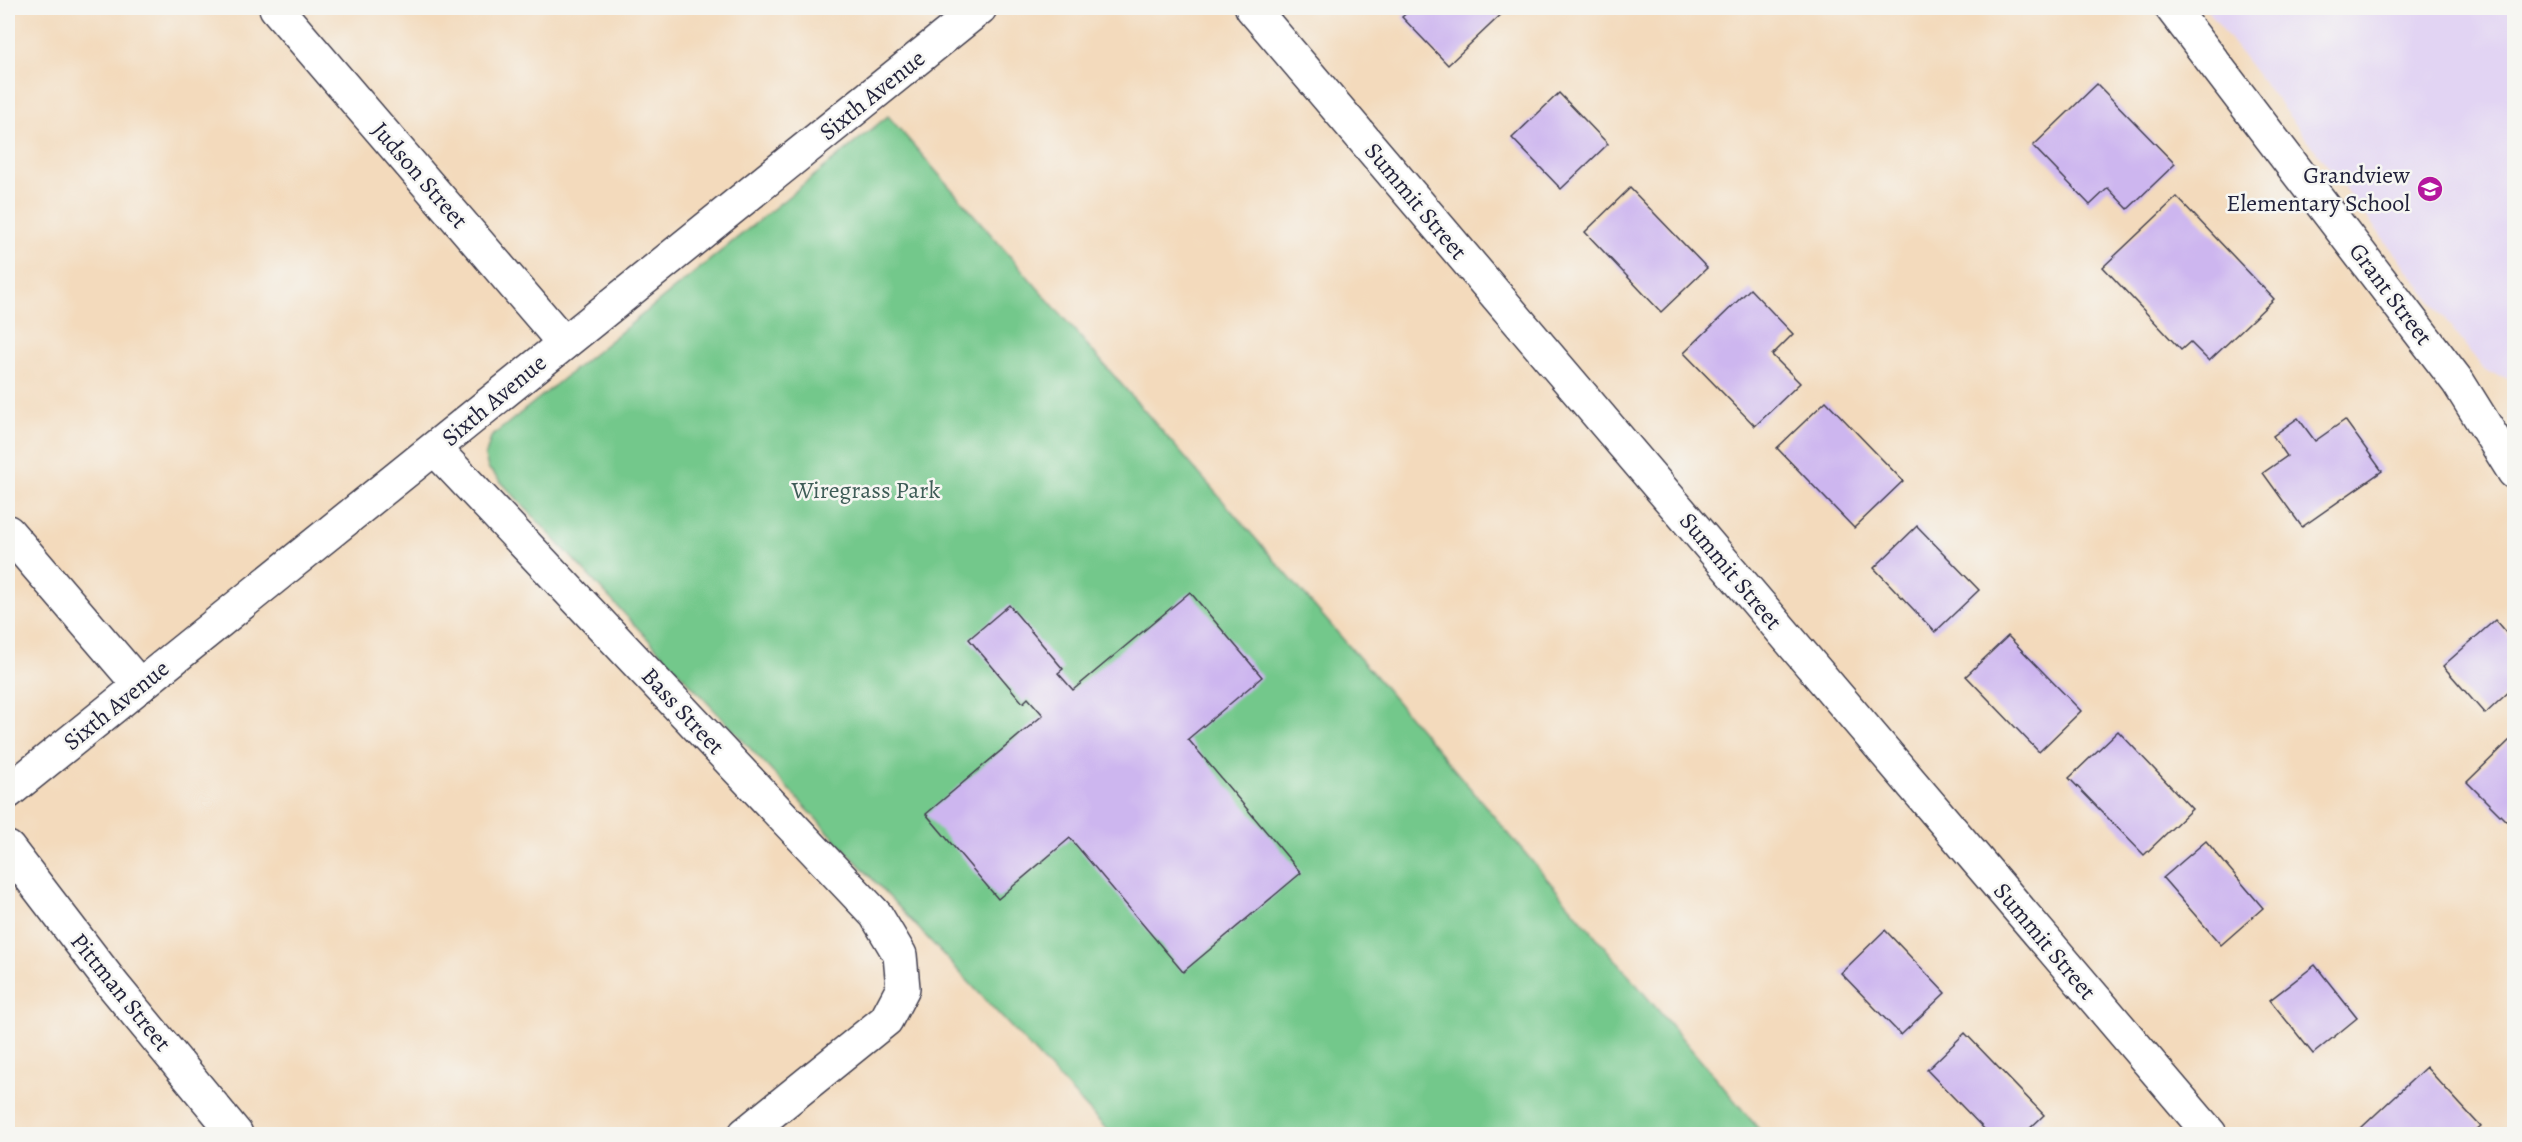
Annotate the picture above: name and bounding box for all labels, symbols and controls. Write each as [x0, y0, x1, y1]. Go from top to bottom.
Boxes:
street label: Sixth Avenue [812, 42, 932, 148]
street label: Judson Street [365, 115, 475, 235]
street label: Summit Street [1357, 136, 1475, 267]
place label: Grandview Elementary School [2226, 159, 2410, 219]
school or university icon: Grandview Elementary School [2415, 174, 2445, 204]
street label: Grant Street [2342, 236, 2440, 352]
street label: Sixth Avenue [435, 347, 553, 453]
park label: Wiregrass Park [791, 474, 941, 506]
street label: Summit Street [1672, 506, 1790, 637]
street label: Sixth Avenue [56, 652, 176, 758]
street label: Bass Street [634, 660, 732, 762]
street label: Summit Street [1986, 876, 2104, 1007]
street label: Pittman Street [63, 926, 179, 1058]

